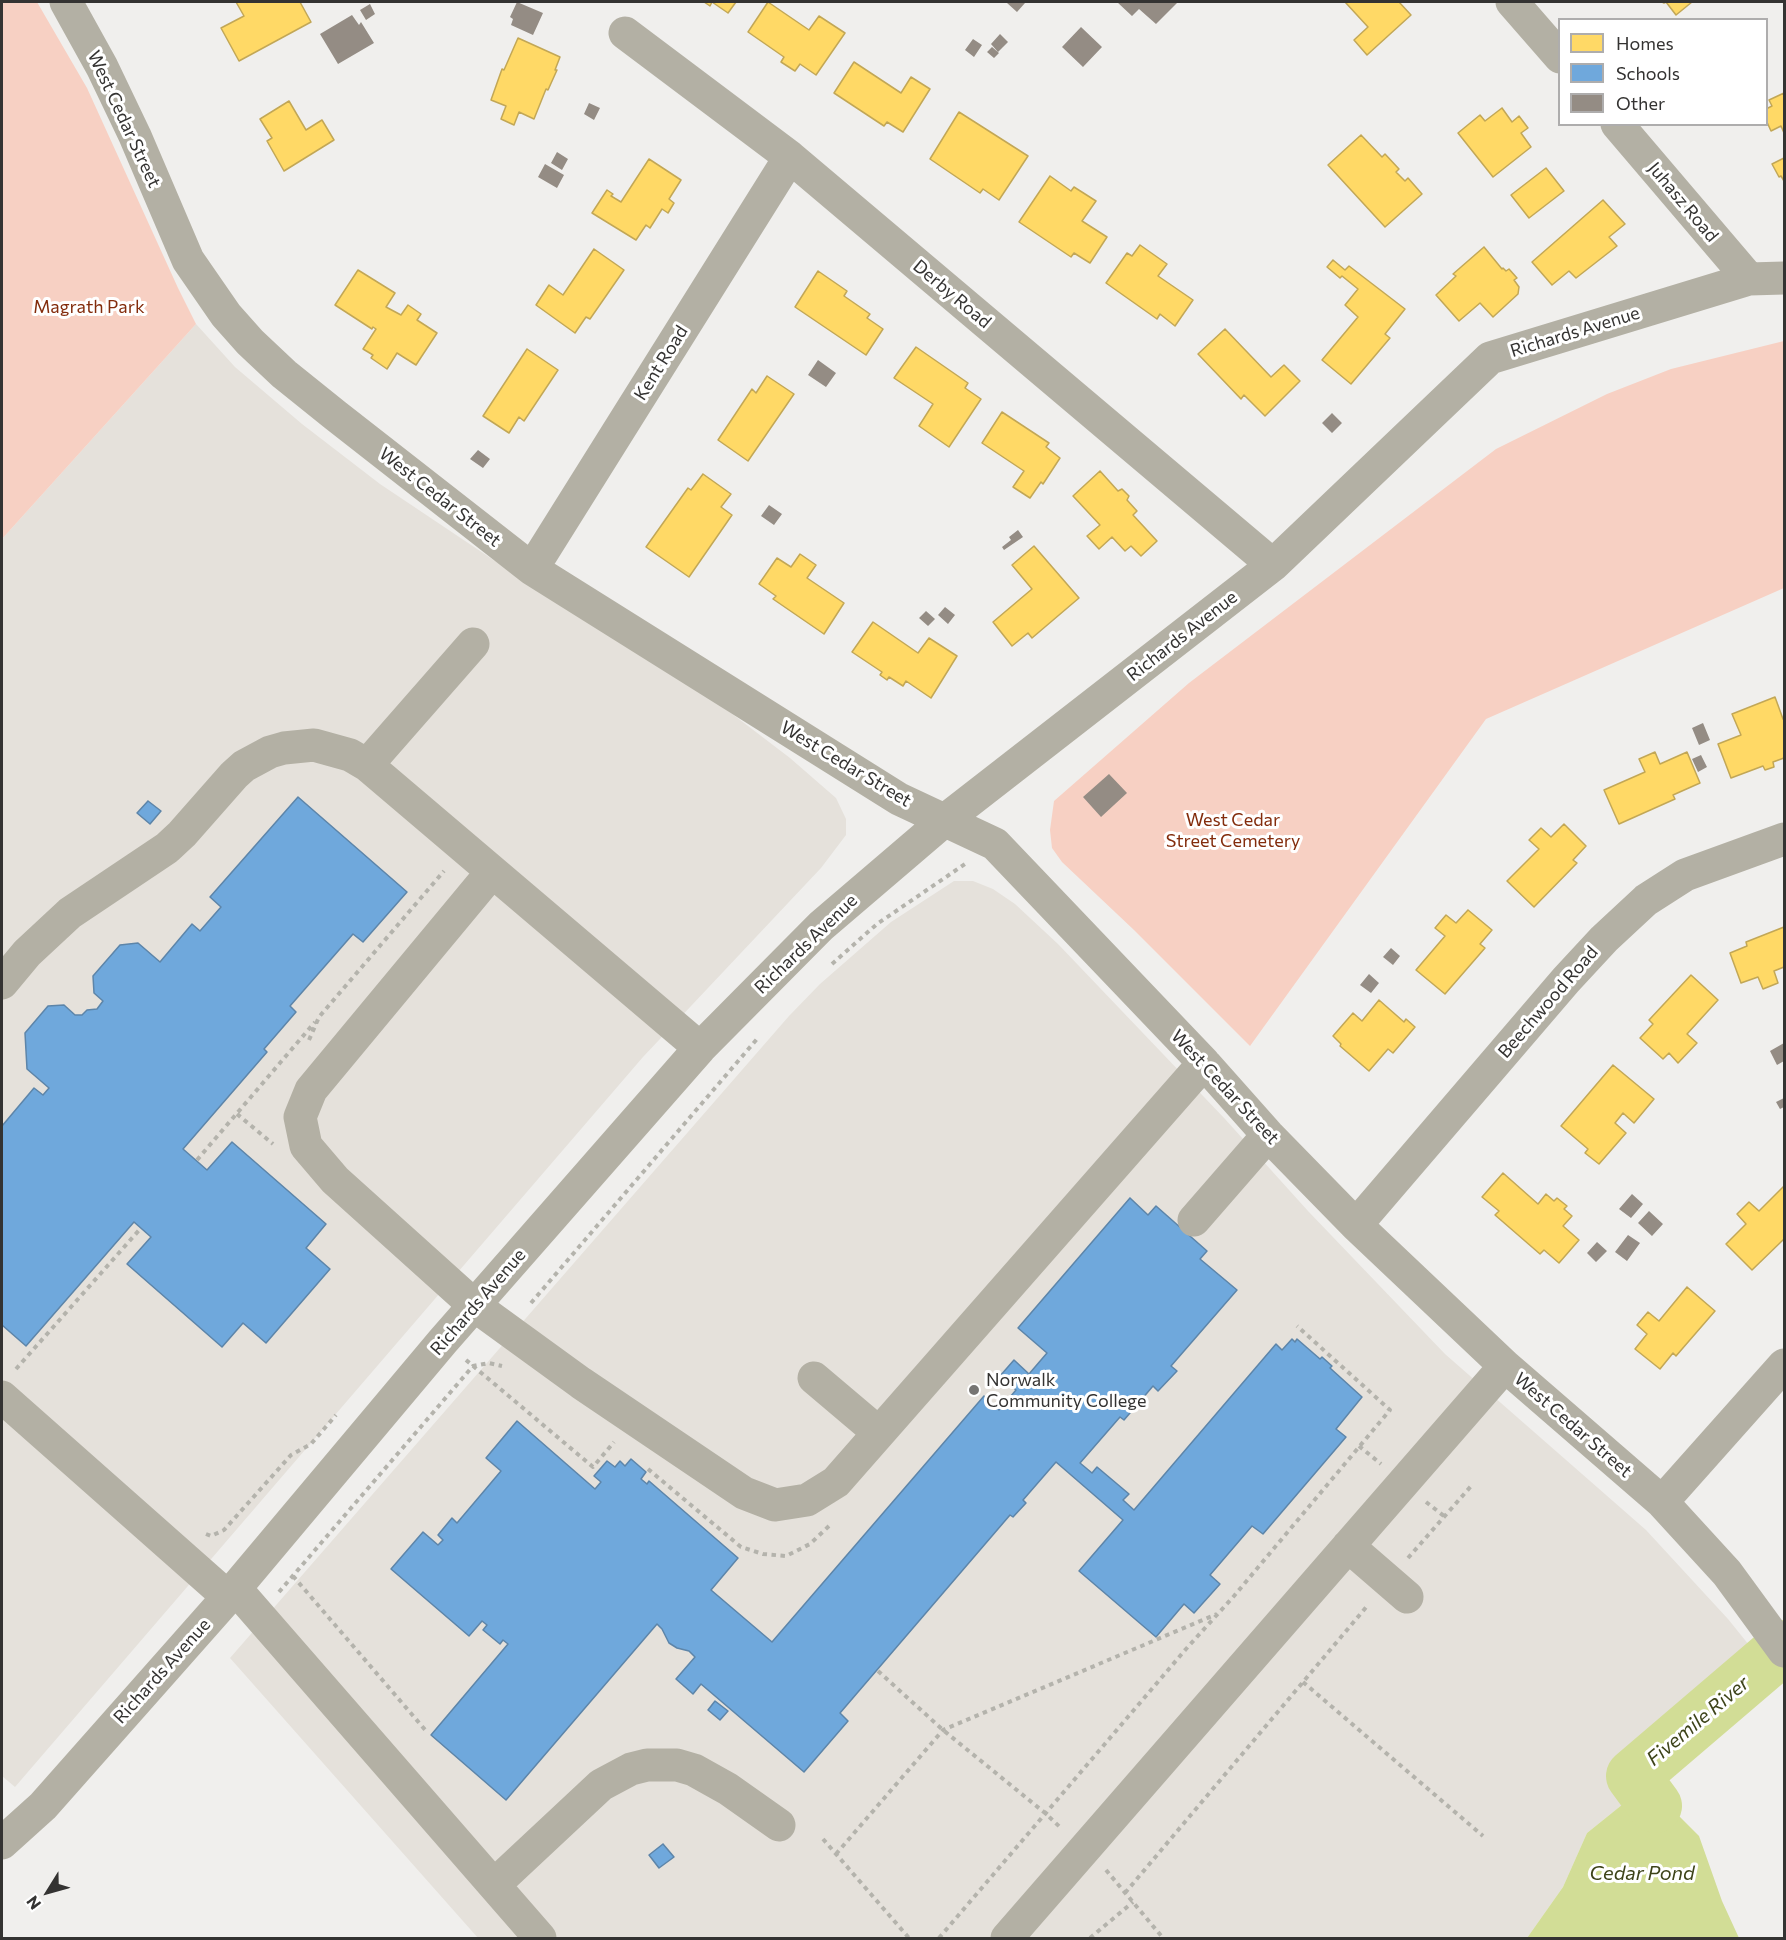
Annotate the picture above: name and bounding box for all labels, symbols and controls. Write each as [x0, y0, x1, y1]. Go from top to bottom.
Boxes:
legend [1558, 18, 1768, 126]
text: Homes [1616, 32, 1674, 54]
street label: West Cedar Street [83, 47, 165, 191]
text: Schools [1616, 62, 1680, 84]
text: Other [1616, 92, 1665, 114]
street label: Juhasz Road [1643, 158, 1723, 246]
street label: Derby Road [909, 255, 995, 333]
park label: Magrath Park [33, 296, 145, 318]
street label: Richards Avenue [1508, 302, 1642, 362]
street label: Kent Road [630, 322, 692, 404]
street label: West Cedar Street [375, 443, 505, 551]
street label: Richards Avenue [1122, 586, 1242, 686]
street label: West Cedar Street [777, 716, 915, 812]
park label: West Cedar Street Cemetery [1166, 809, 1300, 852]
street label: Richards Avenue [750, 890, 862, 998]
street label: Beechwood Road [1494, 942, 1602, 1062]
street label: West Cedar Street [1166, 1025, 1284, 1149]
street label: Richards Avenue [426, 1244, 530, 1360]
street label: West Cedar Street [1510, 1368, 1636, 1482]
place label: Norwalk Community College [986, 1369, 1146, 1412]
marker: Norwalk Community College [967, 1383, 981, 1397]
street label: Richards Avenue [109, 1614, 215, 1728]
water label: Fivemile River [1642, 1671, 1754, 1771]
water label: Cedar Pond [1589, 1861, 1695, 1885]
north arrow [18, 1862, 78, 1922]
text: N [22, 1893, 44, 1914]

